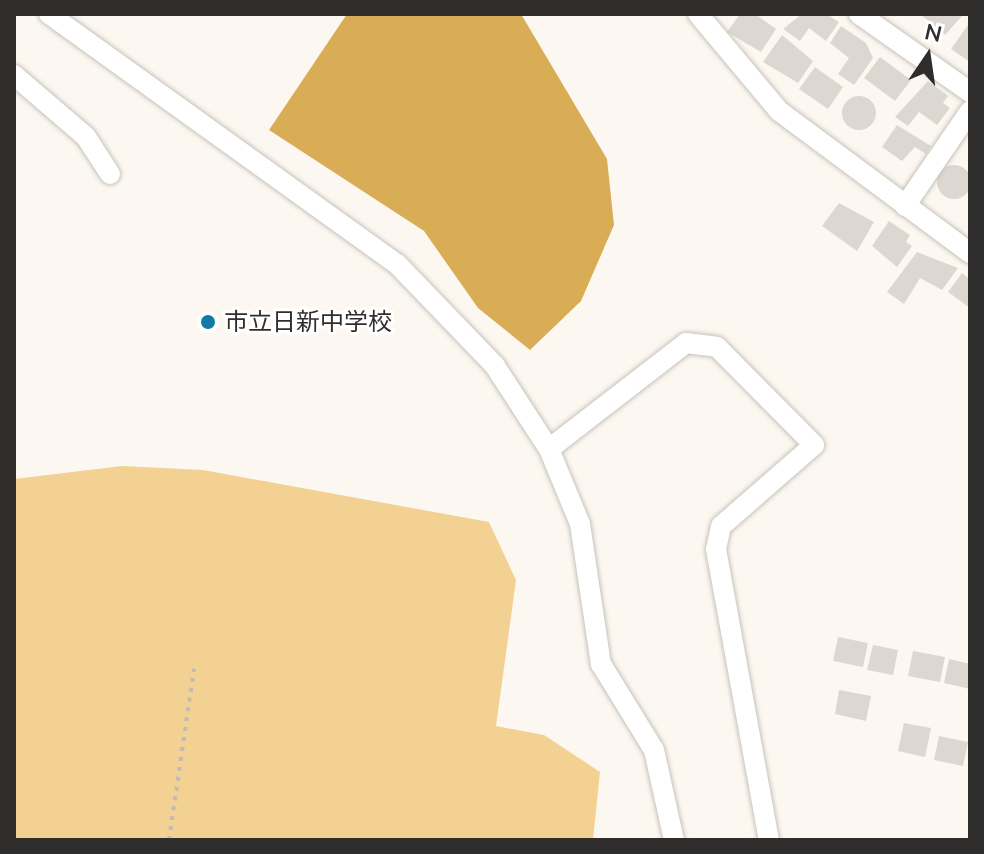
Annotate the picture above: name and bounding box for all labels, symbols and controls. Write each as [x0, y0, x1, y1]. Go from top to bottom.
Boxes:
north arrow [888, 16, 968, 96]
text: N [922, 17, 945, 48]
place label: 市立日新中学校 [224, 308, 392, 336]
marker: 市立日新中学校 [199, 313, 217, 331]

